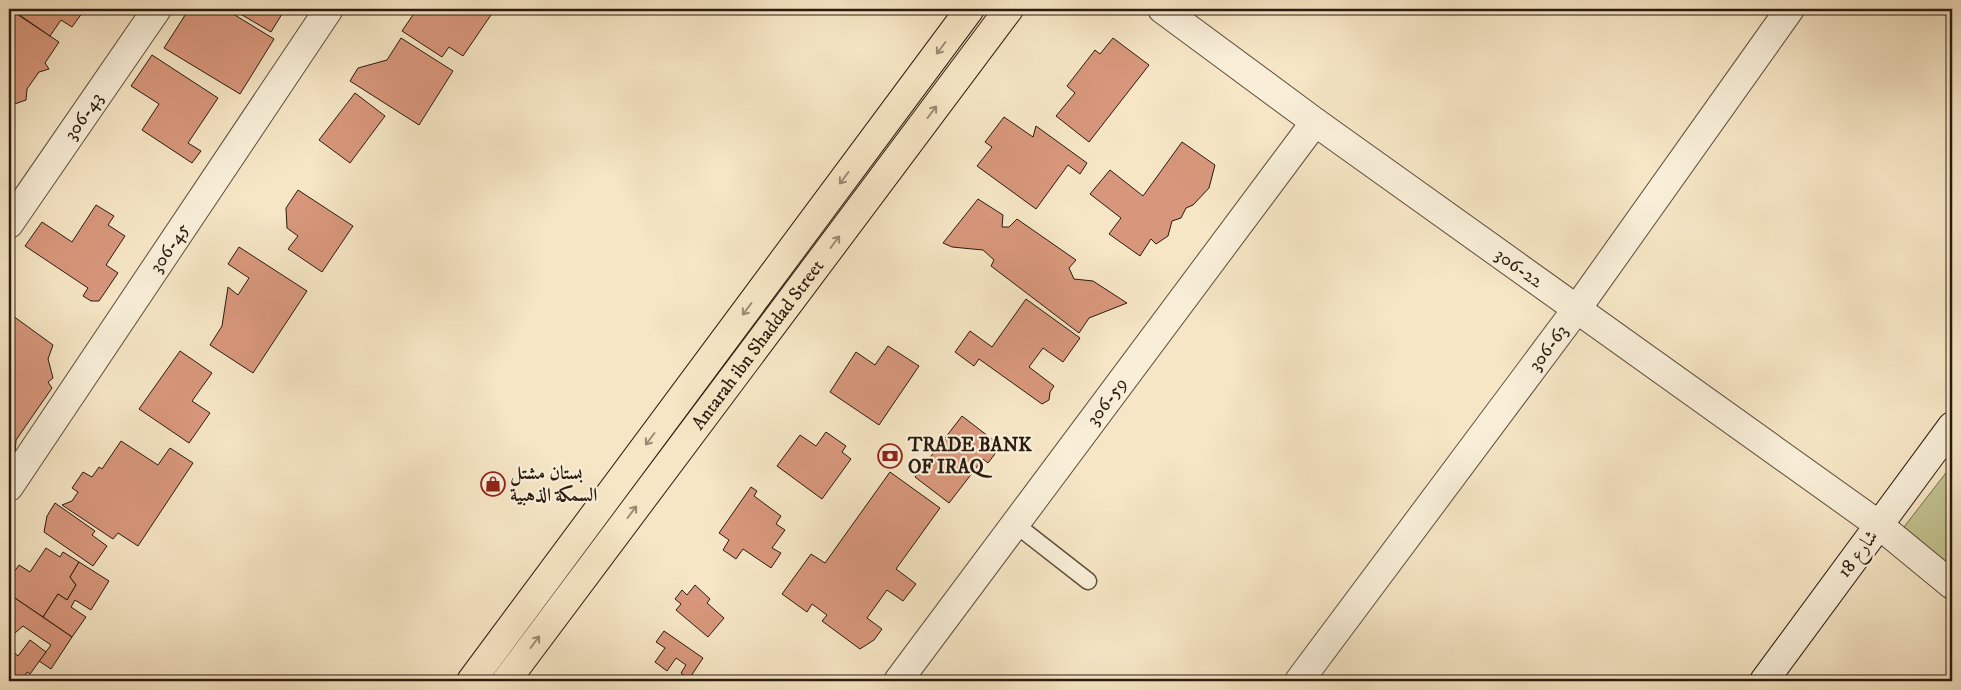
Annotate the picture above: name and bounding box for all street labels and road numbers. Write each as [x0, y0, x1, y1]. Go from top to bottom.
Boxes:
street label: 306-43 [59, 88, 108, 144]
street label: 306-45 [144, 218, 194, 277]
street label: 306-22 [1491, 243, 1548, 293]
street label: Antarah ibn Shaddad Street [687, 255, 829, 434]
street label: 306-63 [1523, 320, 1573, 375]
street label: 306-59 [1081, 373, 1132, 430]
street label: شارع 18 [1833, 526, 1886, 584]

